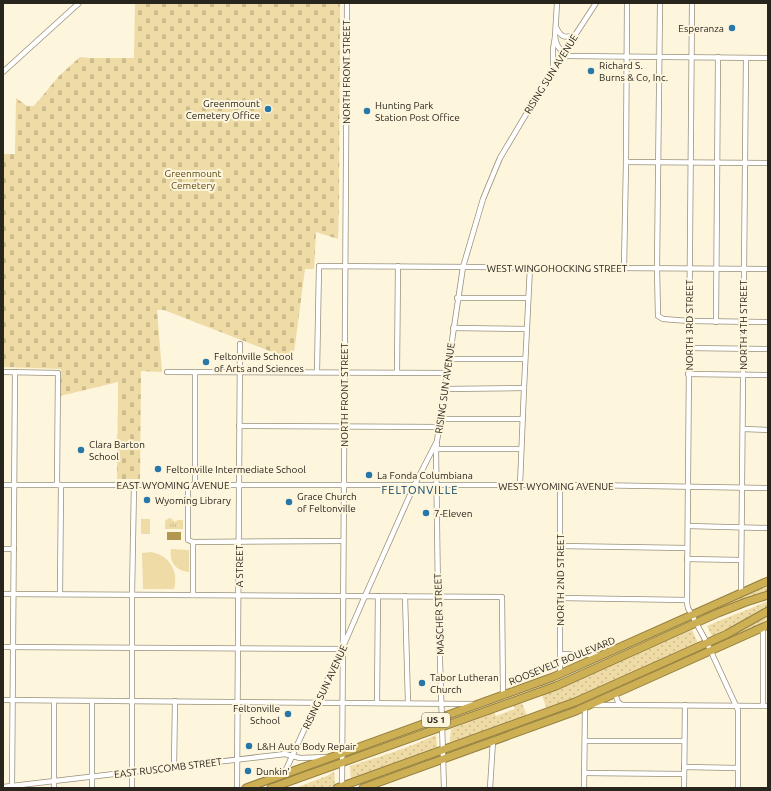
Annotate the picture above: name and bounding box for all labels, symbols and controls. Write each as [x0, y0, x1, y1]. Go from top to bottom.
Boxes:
street label: NORTH FRONT STREET [341, 20, 352, 124]
place label: Esperanza [678, 23, 724, 34]
marker: Esperanza [727, 23, 737, 33]
street label: RISING SUN AVENUE [522, 32, 580, 116]
place label: Richard S. Burns & Co, Inc. [599, 60, 668, 83]
marker: Richard S. Burns & Co, Inc. [586, 66, 596, 76]
place label: Greenmount Cemetery Office [186, 98, 260, 121]
place label: Hunting Park Station Post Office [375, 100, 460, 123]
marker: Greenmount Cemetery Office [263, 104, 273, 114]
marker: Hunting Park Station Post Office [362, 106, 372, 116]
park label: Greenmount Cemetery [165, 168, 222, 191]
street label: WEST WINGOHOCKING STREET [487, 263, 628, 274]
street label: NORTH 3RD STREET [684, 279, 695, 370]
street label: NORTH 4TH STREET [738, 279, 749, 370]
street label: RISING SUN AVENUE [433, 341, 457, 434]
street label: NORTH FRONT STREET [339, 343, 350, 447]
place label: Feltonville School of Arts and Sciences [214, 351, 304, 374]
marker: Feltonville School of Arts and Sciences [201, 357, 211, 367]
place label: Clara Barton School [89, 439, 145, 462]
marker: Clara Barton School [76, 445, 86, 455]
marker: Feltonville Intermediate School [153, 464, 163, 474]
place label: Feltonville Intermediate School [166, 464, 306, 475]
marker: La Fonda Columbiana [364, 470, 374, 480]
place label: La Fonda Columbiana [377, 470, 473, 481]
street label: EAST WYOMING AVENUE [116, 480, 230, 491]
street label: WEST WYOMING AVENUE [498, 481, 614, 492]
district label: FELTONVILLE [382, 484, 458, 496]
place label: Grace Church of Feltonville [297, 491, 357, 514]
marker: Wyoming Library [142, 495, 152, 505]
place label: Wyoming Library [155, 495, 231, 506]
marker: Grace Church of Feltonville [284, 497, 294, 507]
marker: 7-Eleven [421, 508, 431, 518]
place label: 7-Eleven [434, 508, 472, 519]
street label: NORTH 2ND STREET [555, 534, 566, 626]
street label: A STREET [234, 544, 245, 587]
street label: MASCHER STREET [432, 573, 446, 655]
street label: ROOSEVELT BOULEVARD [507, 635, 617, 687]
street label: RISING SUN AVENUE [301, 643, 350, 731]
place label: Tabor Lutheran Church [430, 672, 499, 695]
marker: Tabor Lutheran Church [417, 678, 427, 688]
place label: Feltonville School [233, 703, 280, 726]
marker: Feltonville School [283, 709, 293, 719]
road number: US 1 [422, 713, 450, 727]
marker: L&H Auto Body Repair [244, 741, 254, 751]
place label: L&H Auto Body Repair [257, 741, 356, 752]
street label: EAST RUSCOMB STREET [113, 756, 223, 780]
marker: Dunkin' [243, 766, 253, 776]
place label: Dunkin' [256, 766, 290, 777]

